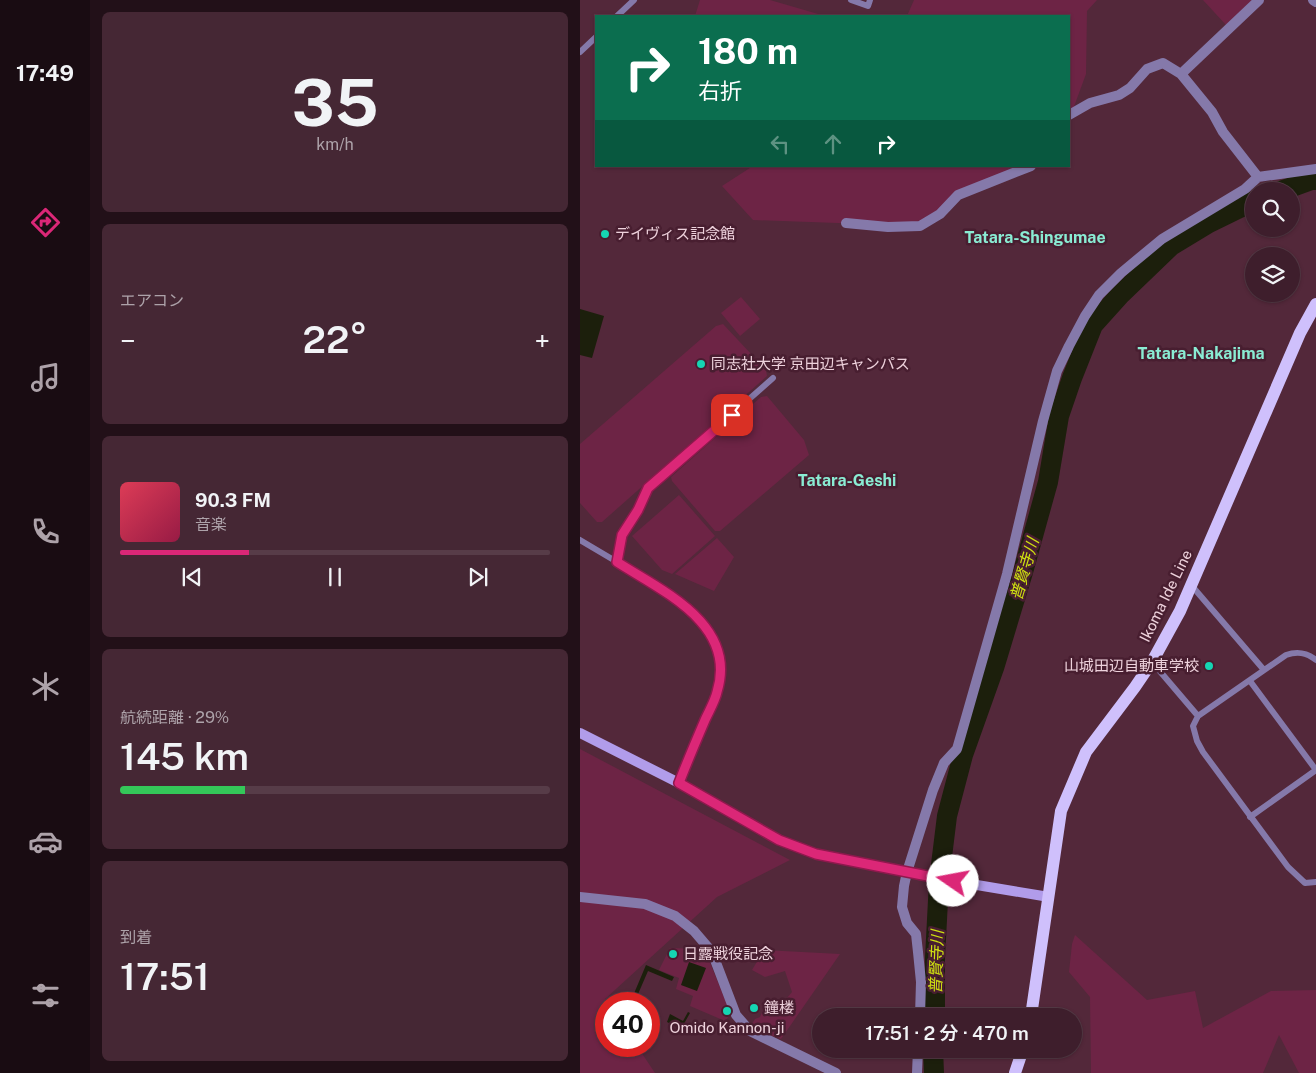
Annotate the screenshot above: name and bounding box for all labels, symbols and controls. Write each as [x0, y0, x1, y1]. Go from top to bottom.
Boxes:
text: 180 m [698, 31, 798, 72]
icon: right [615, 35, 680, 100]
text: 17:49 [16, 60, 74, 86]
text: 35 [291, 64, 379, 141]
text: 右折 [698, 78, 742, 104]
icon: left [766, 130, 794, 158]
icon: ahead [819, 130, 847, 158]
icon: right [872, 130, 900, 158]
text: km/h [316, 135, 354, 154]
map controls [1245, 182, 1300, 302]
button: search [1245, 182, 1300, 237]
icon: directions [28, 205, 63, 240]
place label: デイヴィス記念館 [615, 225, 735, 242]
marker: デイヴィス記念館 [599, 228, 611, 240]
district label: Tatara-Shingumae [964, 228, 1106, 247]
button: layers [1245, 247, 1300, 302]
text: エアコン [120, 291, 184, 310]
text: 22° [303, 317, 367, 362]
text: − [120, 324, 136, 357]
text: + [534, 324, 550, 357]
district label: Tatara-Nakajima [1137, 344, 1265, 363]
place label: 同志社大学 京田辺キャンパス [711, 355, 910, 372]
marker: 同志社大学 京田辺キャンパス [695, 358, 707, 370]
icon: music [28, 360, 63, 395]
pin [711, 394, 753, 436]
icon: arrive [718, 401, 746, 429]
district label: Tatara-Geshi [798, 471, 896, 490]
text: 90.3 FM [195, 489, 271, 511]
icon: phone [28, 514, 63, 549]
text: 音楽 [195, 515, 227, 534]
water label: 普賢寺川 [1007, 534, 1043, 603]
street label: Ikoma Ide Line [1136, 547, 1195, 645]
icon: previous [178, 563, 206, 591]
icon: pause [321, 563, 349, 591]
icon: next [464, 563, 492, 591]
place label: 山城田辺自動車学校 [1064, 657, 1199, 674]
marker: 山城田辺自動車学校 [1203, 660, 1215, 672]
icon: climate [28, 669, 63, 704]
text: 航続距離 · 29% [120, 708, 229, 727]
text: 145 km [120, 734, 249, 779]
icon: car [28, 824, 63, 859]
position arrow [926, 854, 978, 906]
text: 到着 [120, 928, 152, 947]
water label: 普賢寺川 [926, 928, 947, 994]
place label: 日露戦役記念 [683, 945, 773, 962]
marker: 日露戦役記念 [667, 948, 679, 960]
text: 17:51 [120, 954, 210, 999]
icon: filters [28, 978, 63, 1013]
speed limit sign: 40 [595, 992, 660, 1057]
place label: 鐘楼 [764, 999, 794, 1016]
marker: 鐘楼 [748, 1002, 760, 1014]
marker: Omido Kannon-ji [721, 1005, 733, 1017]
place label: Omido Kannon-ji [670, 1019, 784, 1036]
text: 17:51 · 2 分 · 470 m [865, 1022, 1029, 1044]

